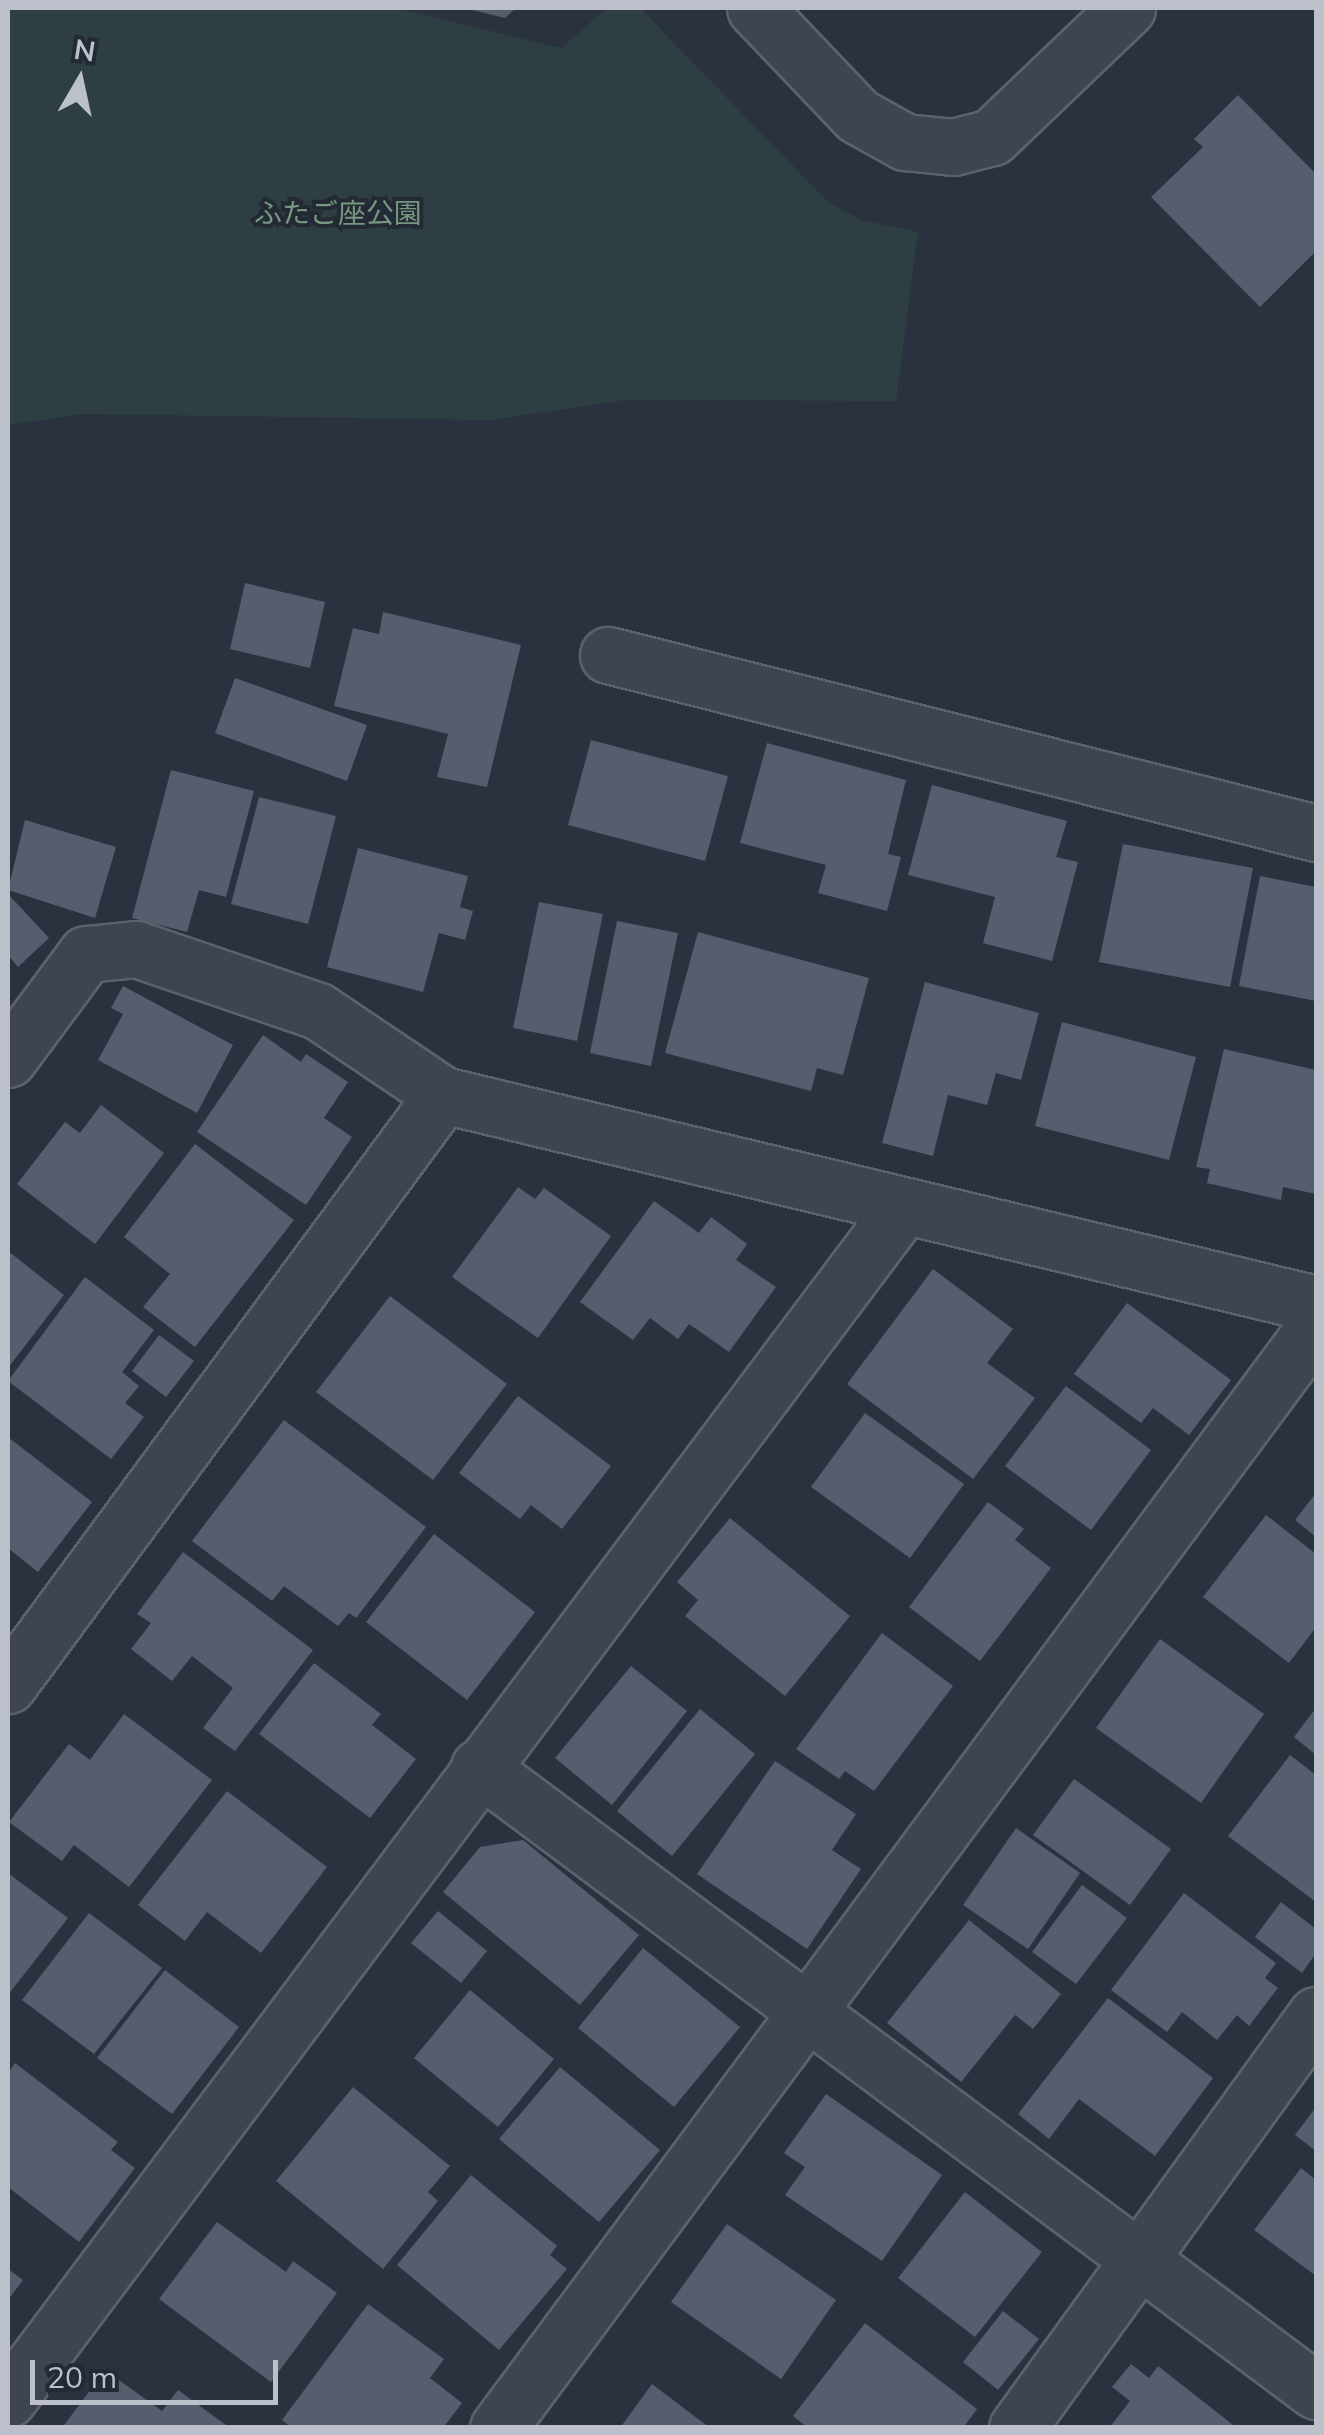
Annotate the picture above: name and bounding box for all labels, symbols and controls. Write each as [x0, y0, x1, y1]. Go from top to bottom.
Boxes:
north arrow [30, 30, 130, 130]
text: N [72, 31, 98, 69]
park label: ふたご座公園 [254, 196, 422, 230]
scale bar [35, 2340, 282, 2402]
text: 20 m [47, 2358, 117, 2396]

